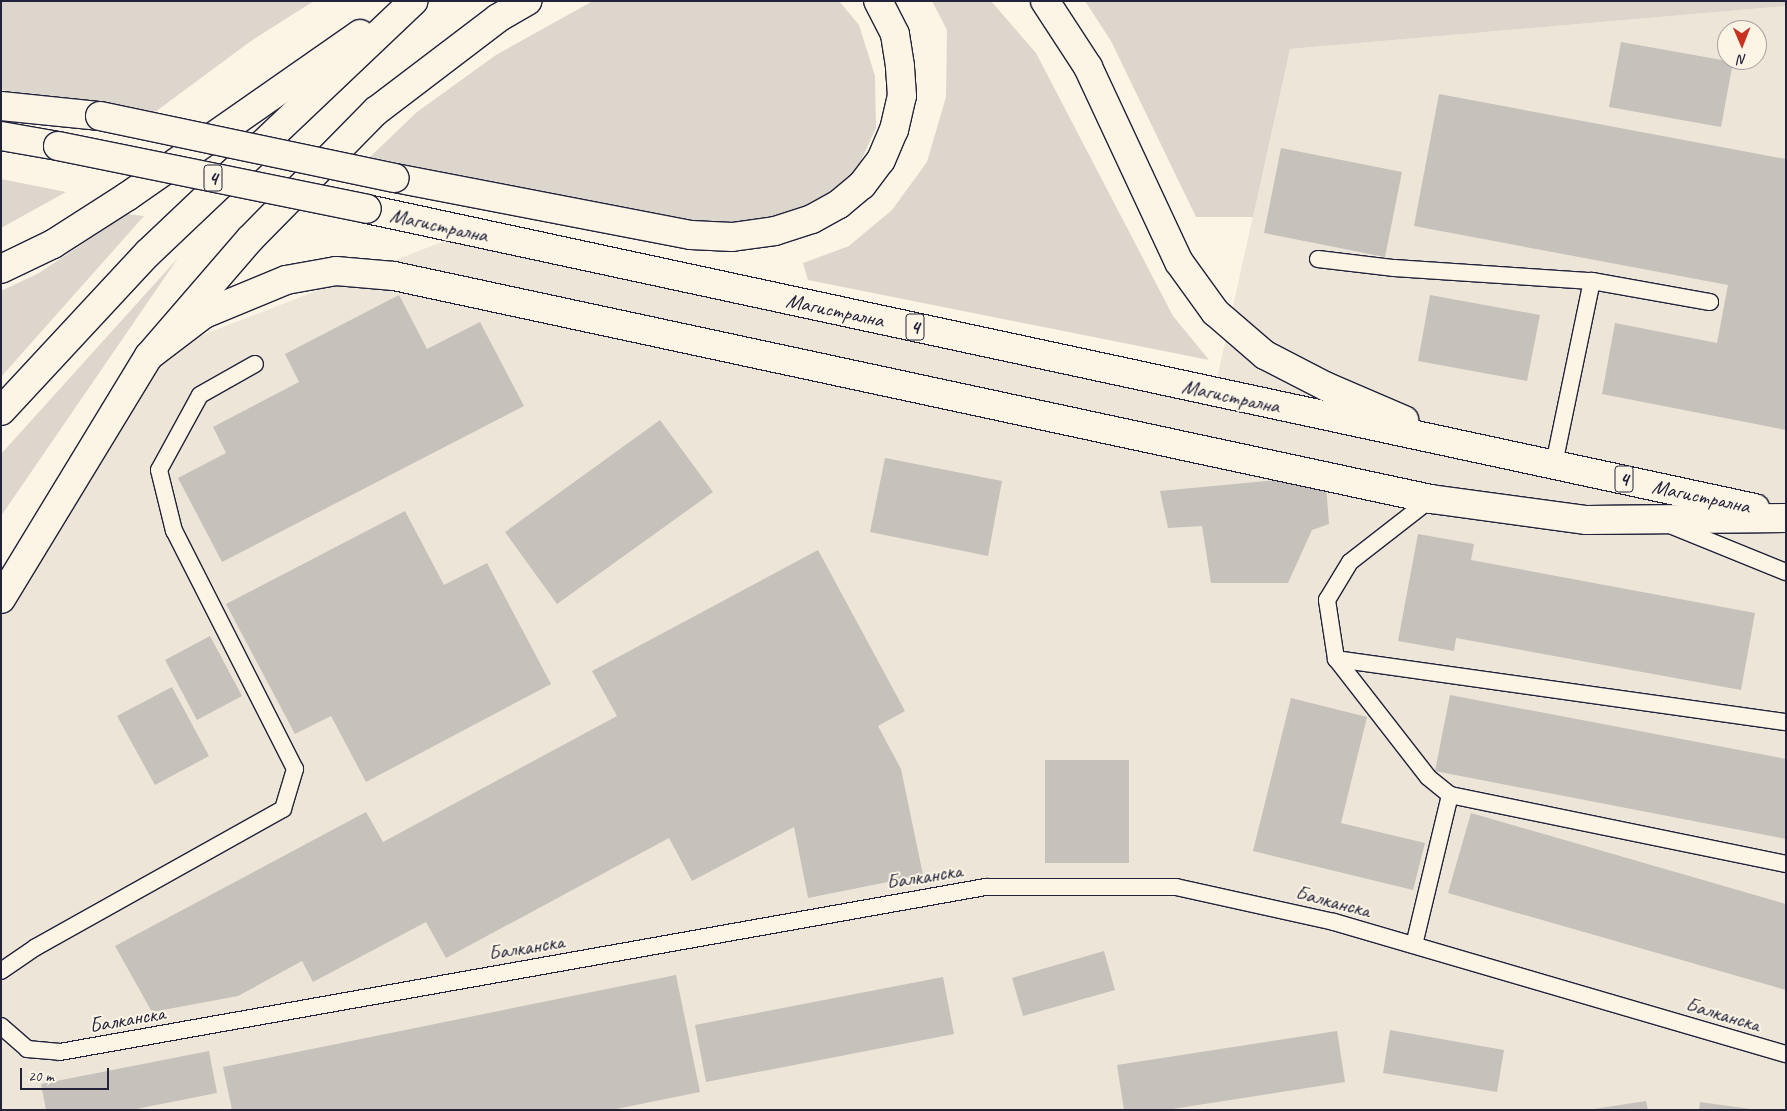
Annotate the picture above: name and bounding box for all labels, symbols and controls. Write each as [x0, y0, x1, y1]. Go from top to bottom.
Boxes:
north arrow [1717, 20, 1767, 70]
text: N [1738, 51, 1747, 68]
road number: 4 [203, 160, 223, 196]
street label: Магистрална [388, 202, 490, 248]
street label: Магистрална [784, 287, 886, 333]
road number: 4 [905, 310, 925, 344]
street label: Магистрална [1180, 373, 1282, 419]
road number: 4 [1614, 462, 1634, 496]
street label: Магистрална [1650, 473, 1752, 519]
street label: Балканска [884, 857, 964, 895]
street label: Балканска [1293, 880, 1373, 922]
street label: Балканска [486, 928, 566, 966]
street label: Балканска [1683, 991, 1763, 1037]
street label: Балканска [87, 1000, 167, 1038]
scale bar [22, 1058, 111, 1090]
text: 20 m [28, 1067, 54, 1086]

